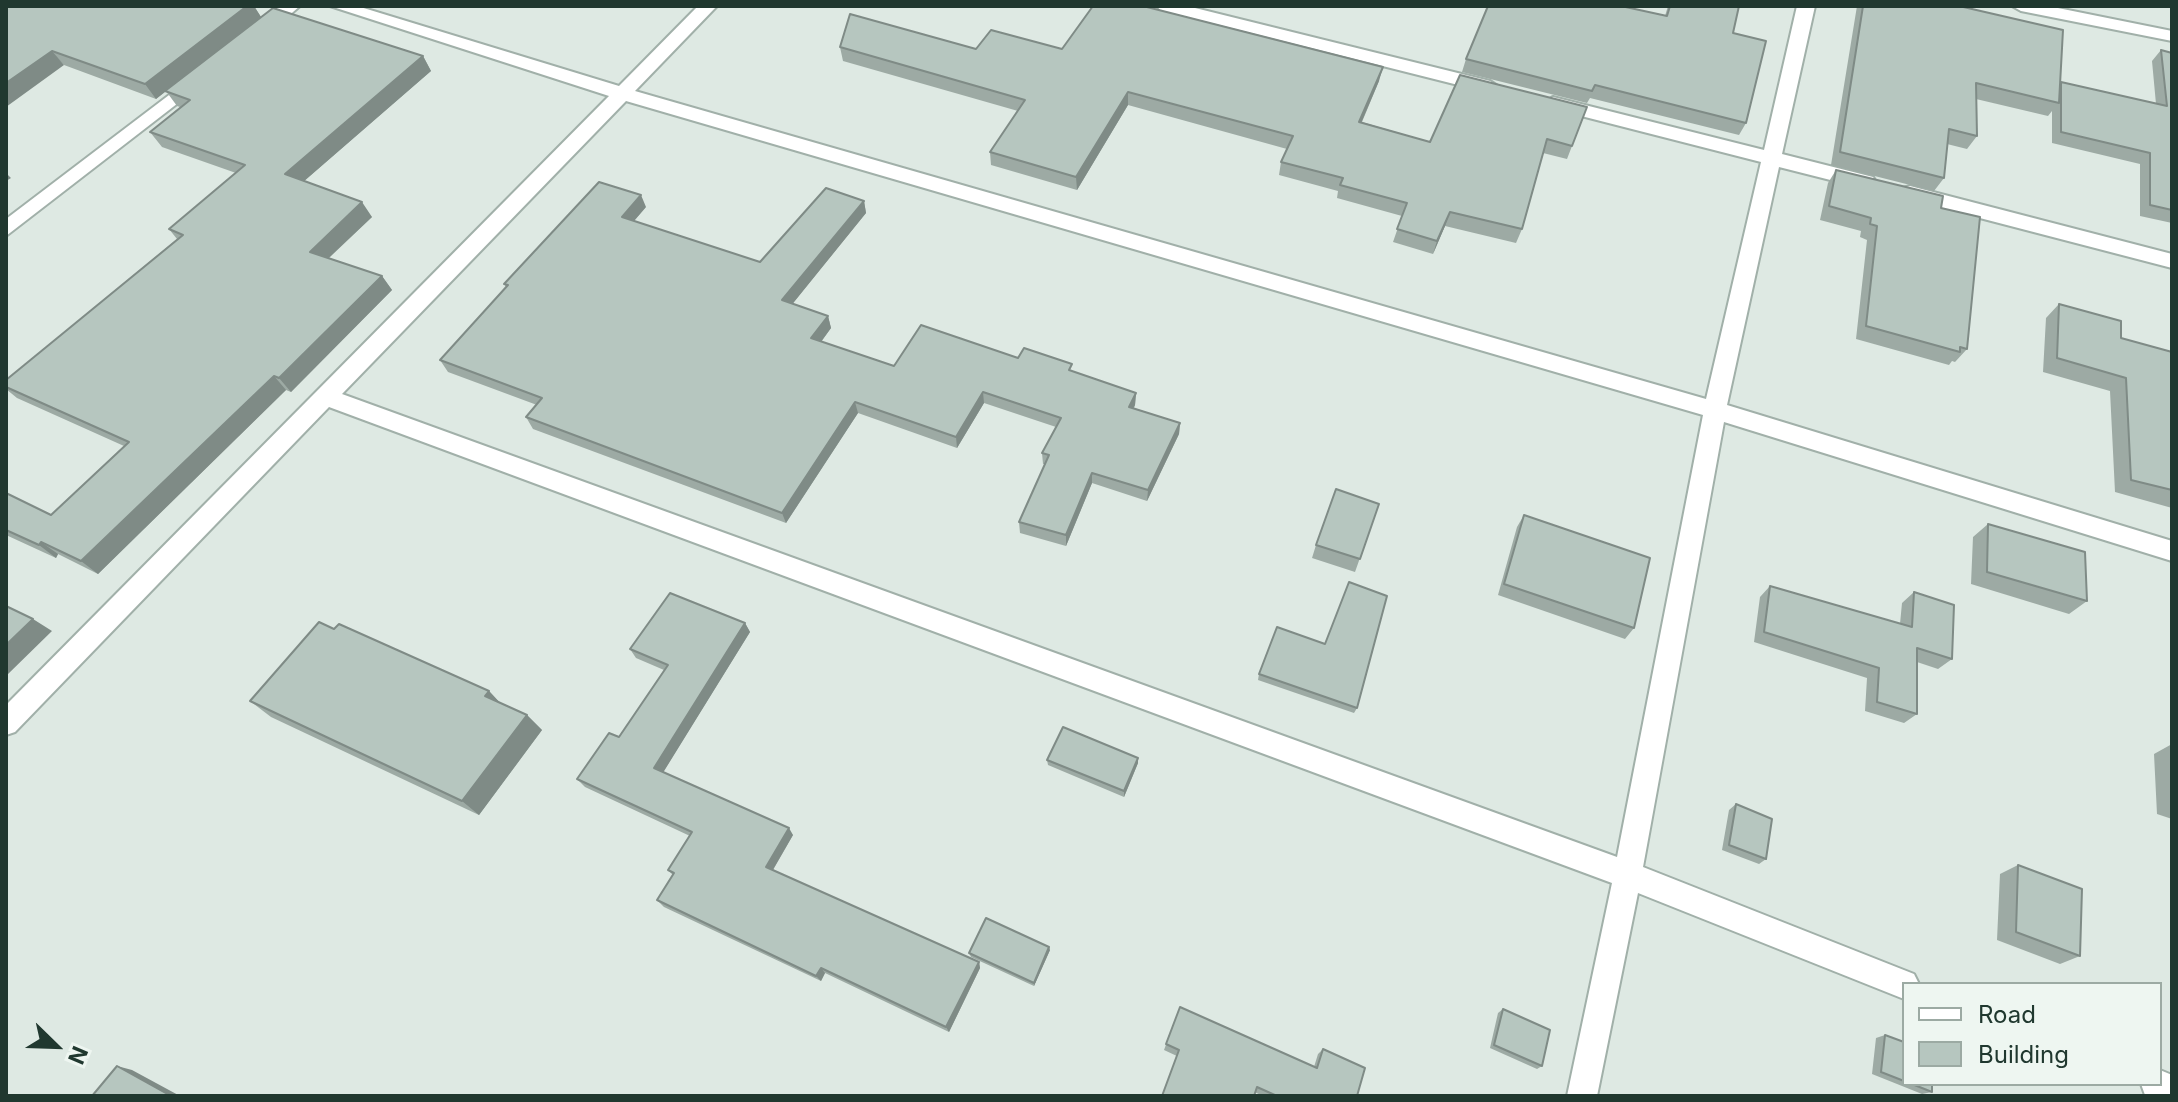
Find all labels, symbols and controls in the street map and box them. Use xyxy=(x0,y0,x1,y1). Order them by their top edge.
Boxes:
legend xyxy=(1902,982,2162,1086)
text: Road xyxy=(1978,1000,2036,1029)
north arrow xyxy=(16,1006,96,1086)
text: Building xyxy=(1978,1040,2069,1069)
text: N xyxy=(63,1043,93,1068)

